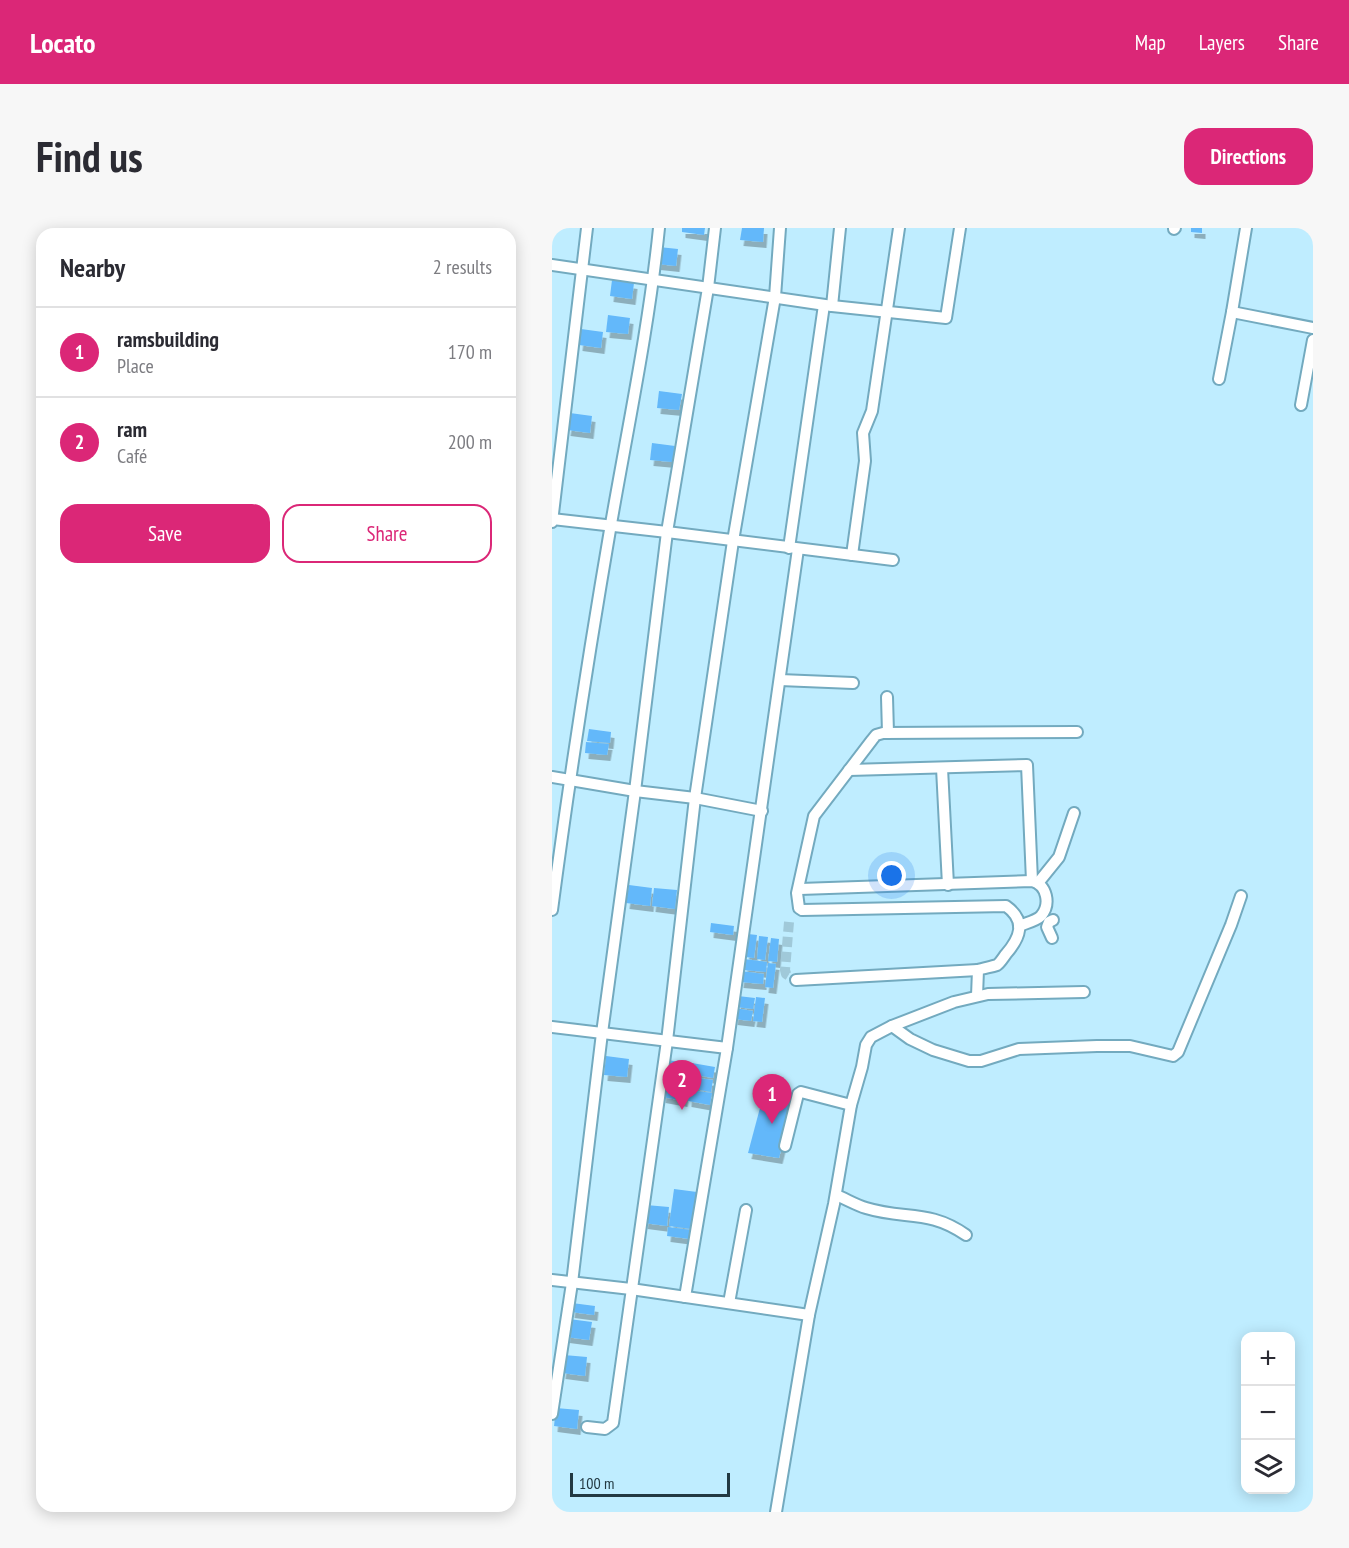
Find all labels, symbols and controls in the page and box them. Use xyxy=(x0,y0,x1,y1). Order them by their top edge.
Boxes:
text: Locato xyxy=(30,24,96,61)
text: Map xyxy=(1135,29,1166,56)
text: Layers xyxy=(1199,29,1245,56)
text: Share xyxy=(1278,29,1319,56)
button: Directions xyxy=(1184,128,1313,185)
text: Find us xyxy=(36,129,143,184)
text: Nearby xyxy=(60,251,125,284)
text: 2 results xyxy=(433,254,492,280)
text: ramsbuilding xyxy=(117,325,219,353)
text: 1 xyxy=(75,339,84,365)
text: 170 m xyxy=(448,339,492,365)
text: Place xyxy=(117,353,154,379)
text: ram xyxy=(117,415,147,443)
text: 2 xyxy=(75,429,84,455)
text: 200 m xyxy=(448,429,492,455)
text: Café xyxy=(117,443,147,469)
button: Save xyxy=(60,504,270,563)
button: Share xyxy=(282,504,492,563)
your location xyxy=(877,861,906,890)
pin: 2 xyxy=(662,1060,702,1110)
pin: 1 xyxy=(752,1074,792,1124)
map controls xyxy=(1241,1332,1295,1494)
button: + xyxy=(1241,1332,1295,1386)
button: − xyxy=(1241,1386,1295,1440)
button: layers xyxy=(1241,1440,1295,1494)
scale bar xyxy=(570,1470,730,1498)
text: 100 m xyxy=(579,1473,614,1493)

